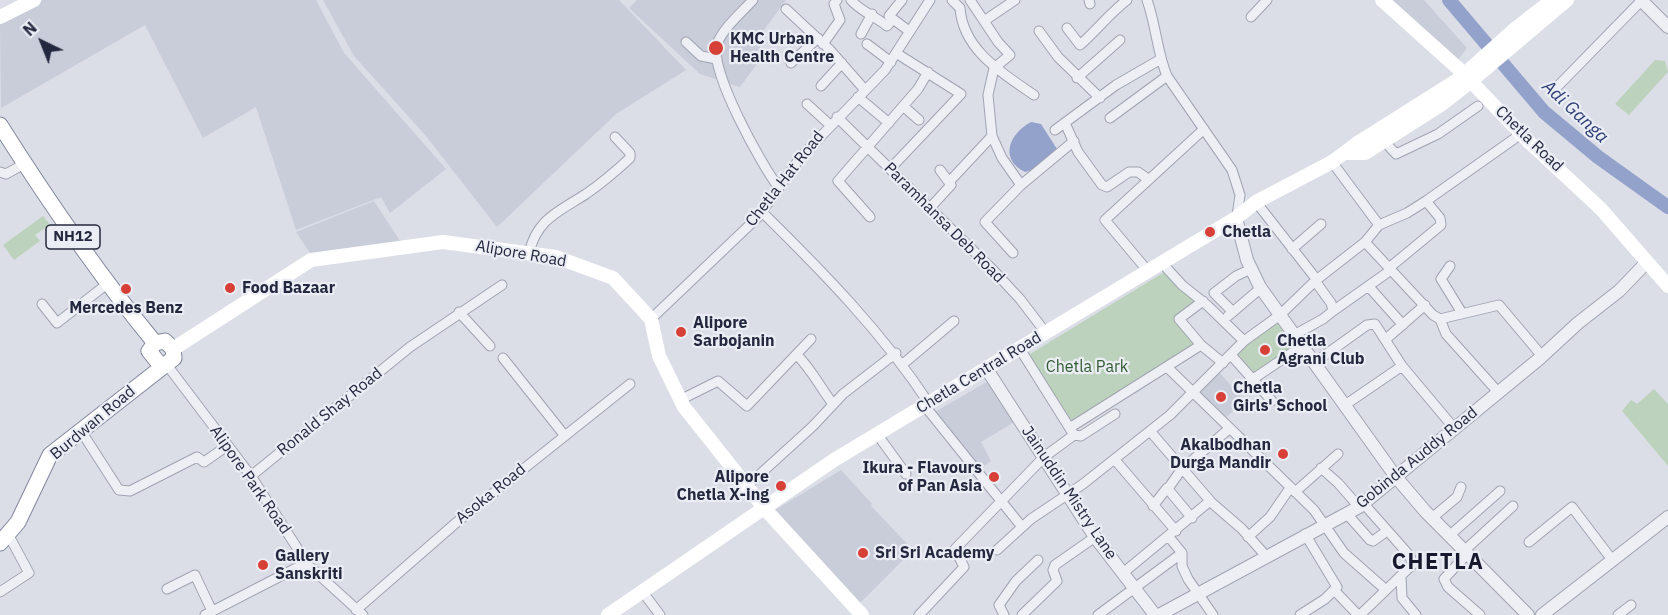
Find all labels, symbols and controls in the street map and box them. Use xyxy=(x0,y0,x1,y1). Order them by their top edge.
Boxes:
north arrow xyxy=(12,12,72,72)
text: N xyxy=(19,18,41,40)
place label: KMC Urban Health Centre xyxy=(730,29,834,67)
marker: KMC Urban Health Centre xyxy=(707,39,725,57)
water label: Adi Ganga xyxy=(1537,76,1613,148)
street label: Chetla Road xyxy=(1491,102,1567,176)
street label: Chetla Hat Road xyxy=(742,127,828,231)
street label: Paramhansa Deb Road xyxy=(880,159,1008,287)
place label: Chetla xyxy=(1222,222,1271,242)
road number: NH12 xyxy=(46,225,100,249)
marker: Chetla xyxy=(1203,225,1217,239)
street label: Alipore Road xyxy=(474,237,568,271)
place label: Food Bazaar xyxy=(242,278,335,298)
marker: Food Bazaar xyxy=(223,281,237,295)
marker: Mercedes Benz xyxy=(119,282,133,296)
place label: Mercedes Benz xyxy=(69,298,183,318)
place label: Alipore Sarbojanin xyxy=(693,313,775,351)
marker: Alipore Sarbojanin xyxy=(674,325,688,339)
street label: Chetla Central Road xyxy=(913,328,1045,418)
place label: Chetla Agrani Club xyxy=(1277,331,1365,369)
marker: Chetla Agrani Club xyxy=(1258,343,1272,357)
park label: Chetla Park xyxy=(1046,357,1128,377)
street label: Ronald Shay Road xyxy=(274,364,386,460)
place label: Chetla Girls' School xyxy=(1233,378,1327,416)
street label: Burdwan Road xyxy=(47,382,139,464)
marker: Chetla Girls' School xyxy=(1214,390,1228,404)
street label: Gobinda Auddy Road xyxy=(1352,403,1482,513)
street label: Alipore Park Road xyxy=(205,422,295,538)
street label: Jainuddin Mistry Lane xyxy=(1017,423,1121,563)
place label: Akalbodhan Durga Mandir xyxy=(1170,435,1271,473)
marker: Akalbodhan Durga Mandir xyxy=(1276,447,1290,461)
place label: Ikura - Flavours of Pan Asia xyxy=(862,458,982,496)
street label: Asoka Road xyxy=(452,460,530,528)
place label: Alipore Chetla X-ing xyxy=(677,467,769,505)
marker: Ikura - Flavours of Pan Asia xyxy=(987,470,1001,484)
marker: Alipore Chetla X-ing xyxy=(774,479,788,493)
place label: Sri Sri Academy xyxy=(875,543,994,563)
place label: Gallery Sanskriti xyxy=(275,546,343,584)
marker: Sri Sri Academy xyxy=(856,546,870,560)
district label: CHETLA xyxy=(1392,550,1484,576)
marker: Gallery Sanskriti xyxy=(256,558,270,572)

